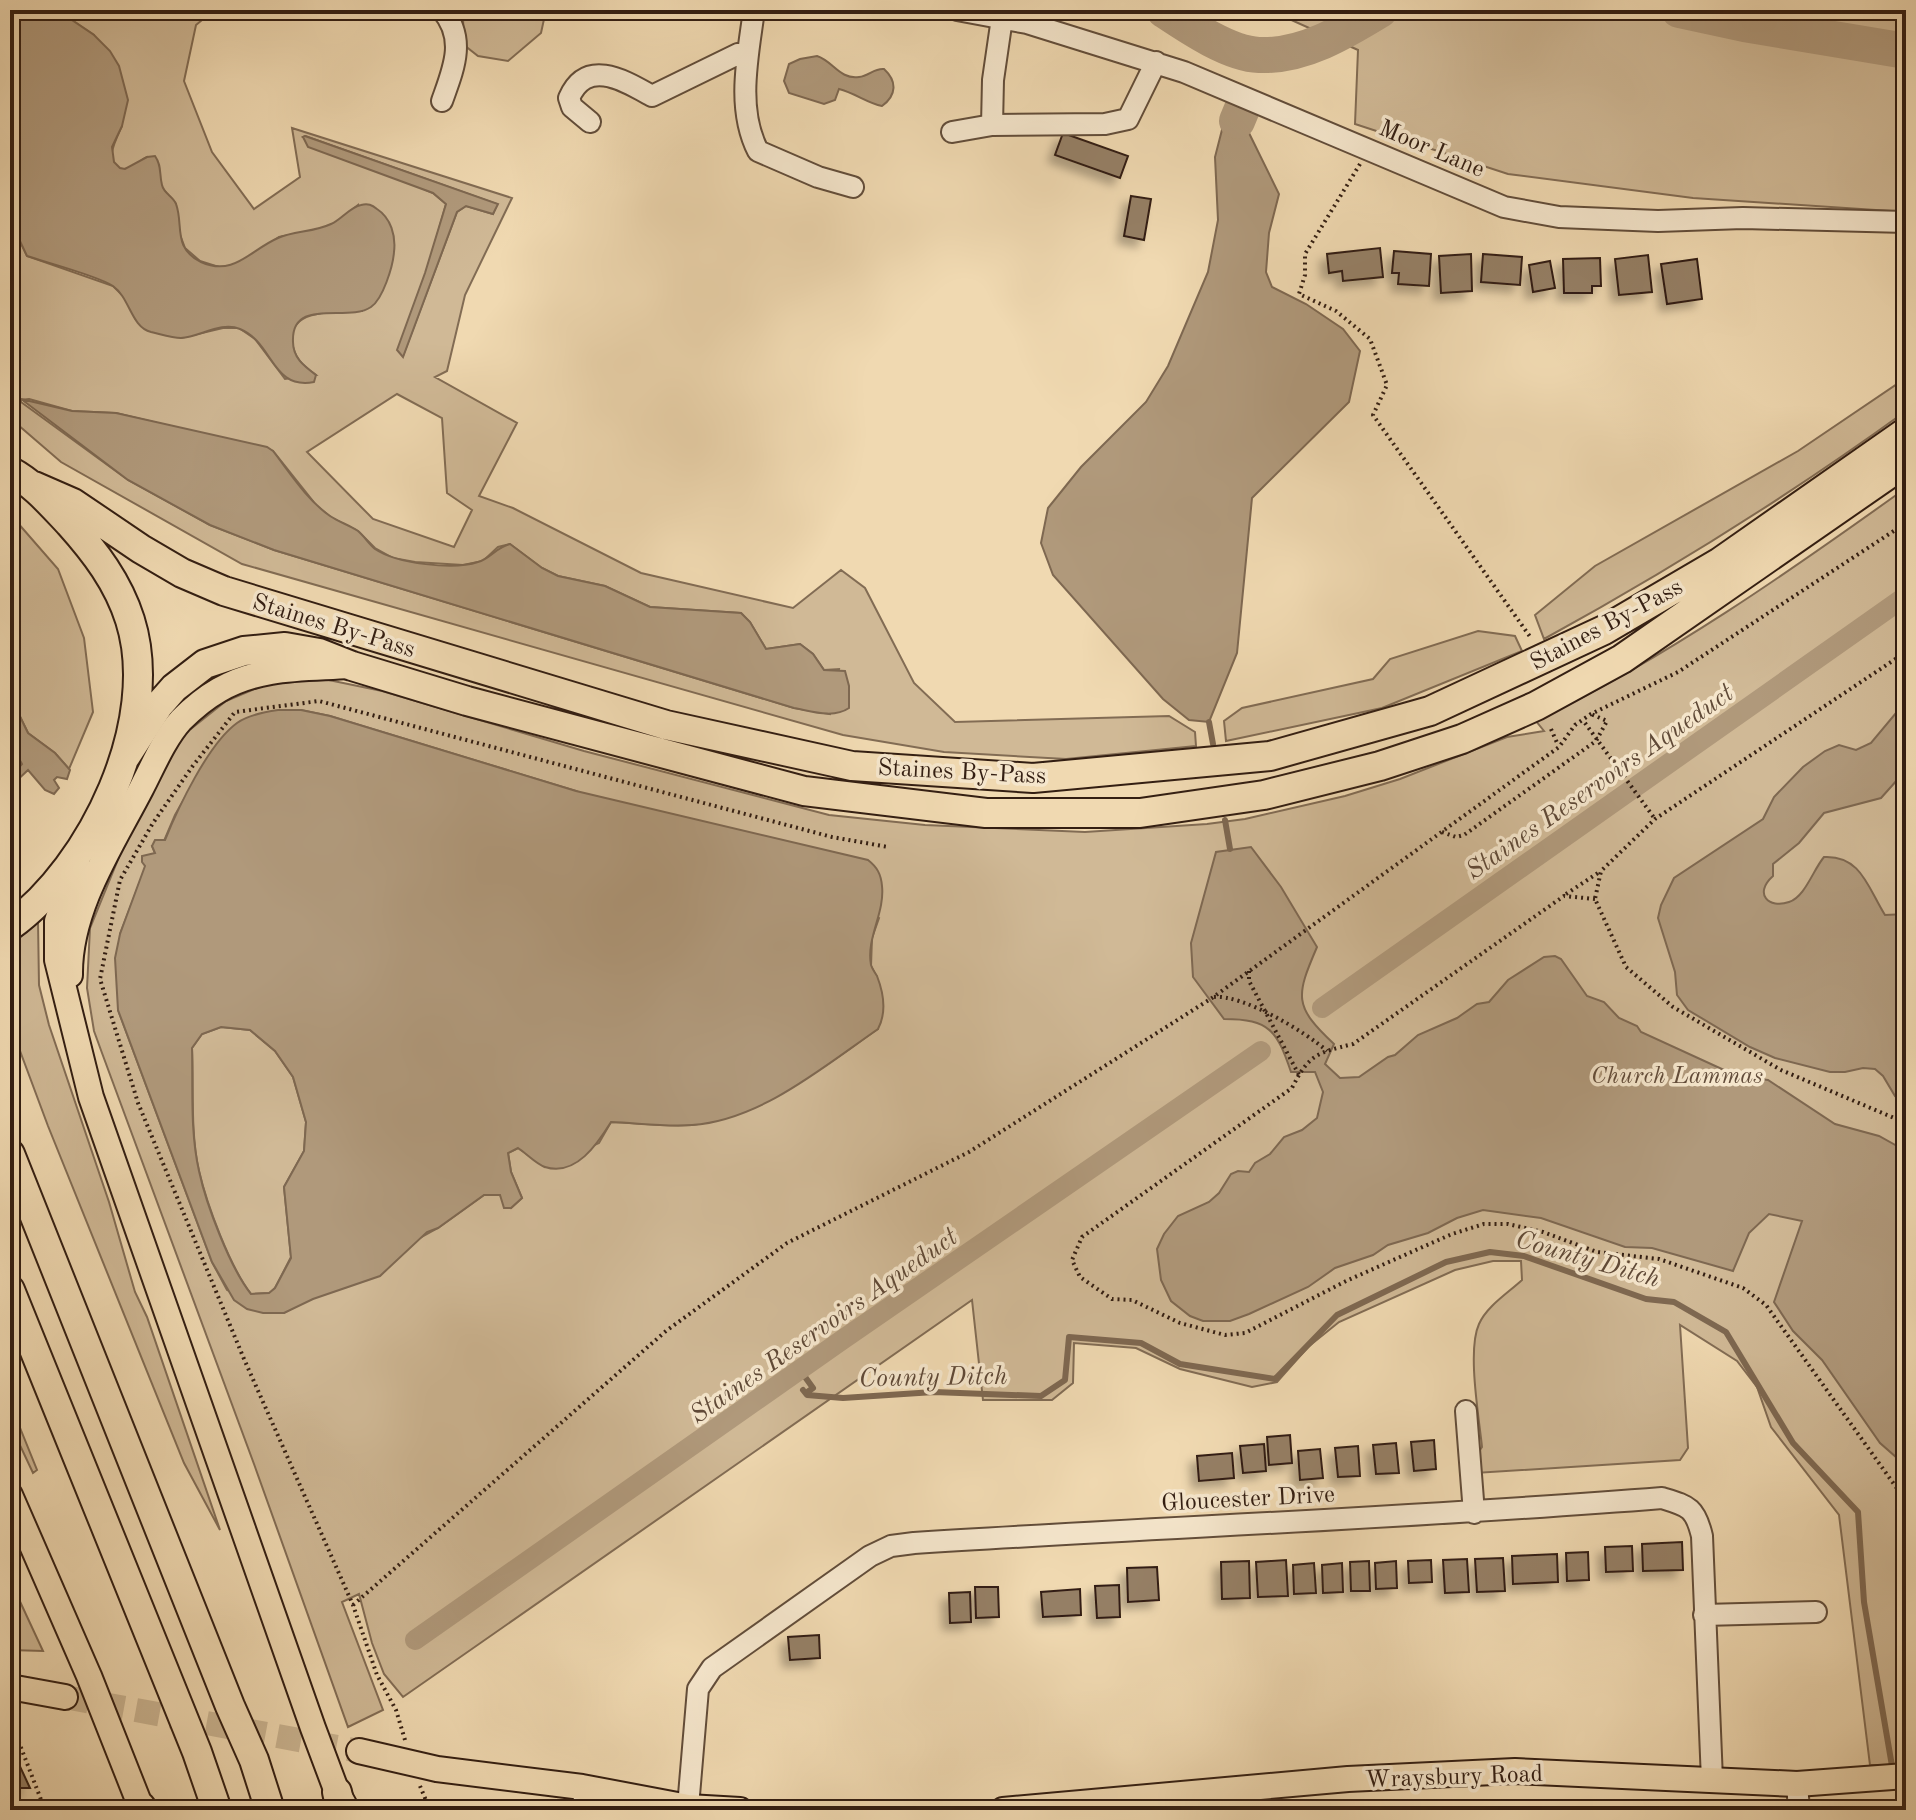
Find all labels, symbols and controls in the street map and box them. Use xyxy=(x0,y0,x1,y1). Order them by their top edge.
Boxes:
street label: Moor Lane xyxy=(1375,117,1488,183)
street label: Staines By-Pass xyxy=(1527,576,1687,676)
street label: Staines By-Pass xyxy=(249,591,418,663)
water label: Staines Reservoirs Aqueduct xyxy=(1462,680,1739,885)
street label: Staines By-Pass xyxy=(877,757,1047,789)
park label: Church Lammas xyxy=(1591,1065,1763,1089)
water label: Staines Reservoirs Aqueduct xyxy=(686,1224,963,1429)
water label: County Ditch xyxy=(1512,1227,1663,1293)
water label: County Ditch xyxy=(858,1364,1008,1392)
street label: Gloucester Drive xyxy=(1161,1483,1336,1517)
street label: Wraysbury Road xyxy=(1365,1763,1543,1793)

